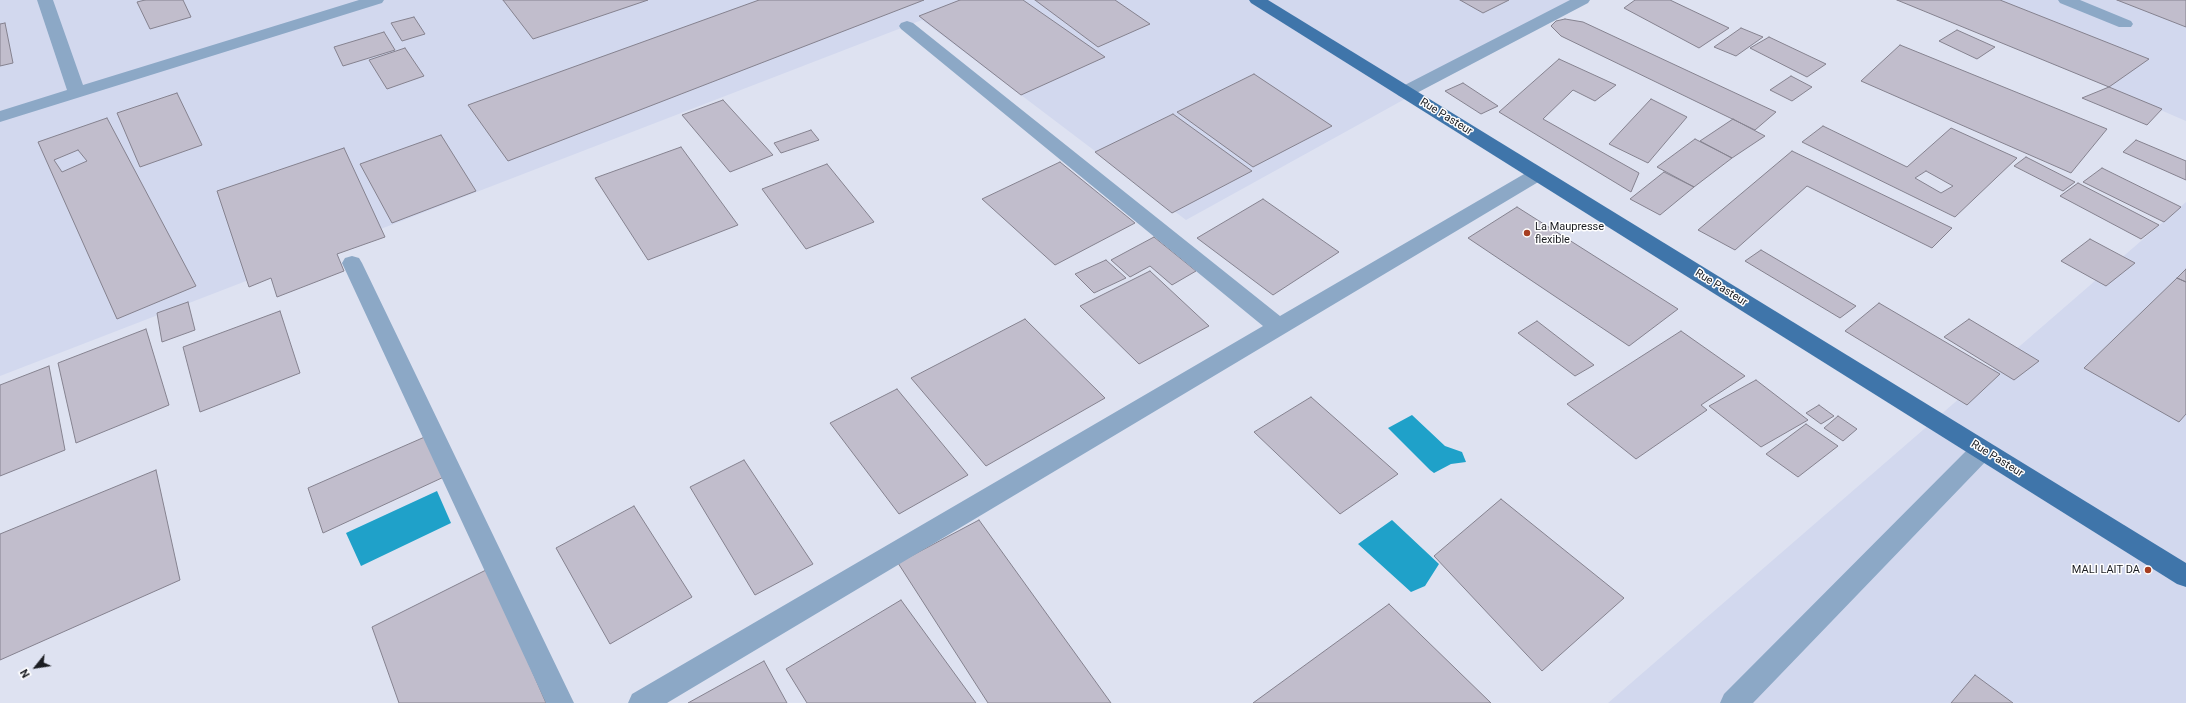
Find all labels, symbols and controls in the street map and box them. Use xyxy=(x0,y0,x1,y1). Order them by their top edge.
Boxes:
street label: Rue Pasteur xyxy=(1417,96,1475,138)
place label: La Maupresse flexible xyxy=(1535,220,1604,246)
marker: La Maupresse flexible xyxy=(1522,228,1532,238)
street label: Rue Pasteur xyxy=(1692,267,1750,309)
street label: Rue Pasteur xyxy=(1968,438,2026,480)
place label: MALI LAIT DA xyxy=(2072,563,2140,577)
marker: MALI LAIT DA xyxy=(2143,565,2153,575)
north arrow xyxy=(16,647,56,687)
text: N xyxy=(18,667,33,680)

